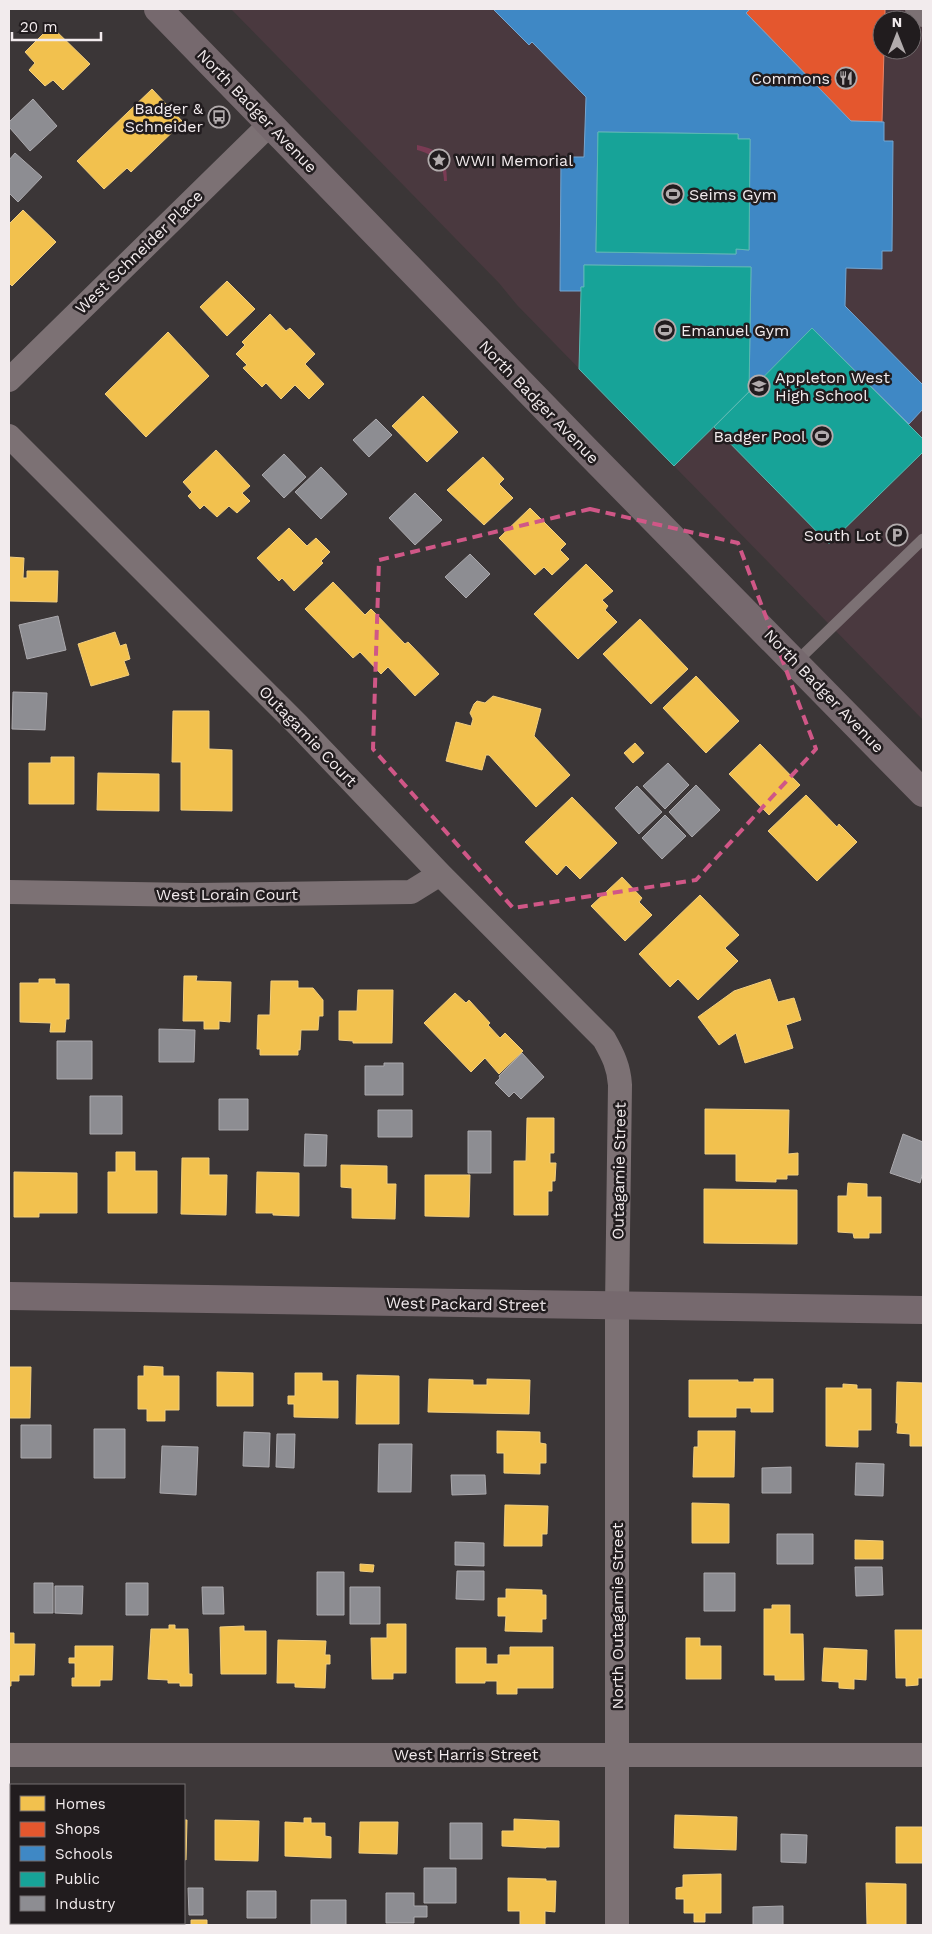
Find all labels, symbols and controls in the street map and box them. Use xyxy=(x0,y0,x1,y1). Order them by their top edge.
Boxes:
scale bar xyxy=(12,10,101,42)
north arrow xyxy=(872,10,922,60)
text: N xyxy=(892,14,902,30)
text: 20 m xyxy=(20,18,58,36)
street label: North Badger Avenue xyxy=(193,45,321,177)
restaurant icon: Commons xyxy=(834,66,858,90)
place label: Commons xyxy=(751,69,830,88)
place label: Badger & Schneider xyxy=(125,99,204,136)
bus stop icon: Badger & Schneider xyxy=(207,105,231,129)
place icon: WWII Memorial xyxy=(427,148,451,172)
place label: WWII Memorial xyxy=(455,151,573,170)
sports icon: Seims Gym xyxy=(661,182,685,206)
place label: Seims Gym xyxy=(689,185,777,204)
street label: West Schneider Place xyxy=(71,186,207,318)
sports icon: Emanuel Gym xyxy=(653,318,677,342)
place label: Emanuel Gym xyxy=(681,321,789,340)
street label: North Badger Avenue xyxy=(475,336,603,468)
place label: Appleton West High School xyxy=(775,368,890,405)
school or university icon: Appleton West High School xyxy=(747,374,771,398)
sports icon: Badger Pool xyxy=(810,424,834,448)
place label: Badger Pool xyxy=(713,427,806,446)
parking icon: South Lot xyxy=(885,523,909,547)
place label: South Lot xyxy=(804,526,881,545)
street label: North Badger Avenue xyxy=(760,625,888,757)
street label: Outagamie Court xyxy=(255,682,361,790)
street label: West Lorain Court xyxy=(156,885,298,904)
street label: Outagamie Street xyxy=(608,1102,630,1240)
street label: West Packard Street xyxy=(386,1293,547,1315)
street label: North Outagamie Street xyxy=(608,1522,627,1709)
street label: West Harris Street xyxy=(394,1745,539,1764)
legend xyxy=(10,1784,185,1924)
text: Homes xyxy=(55,1795,106,1813)
text: Shops xyxy=(55,1820,100,1838)
text: Schools xyxy=(55,1845,113,1863)
text: Public xyxy=(55,1870,100,1888)
text: Industry xyxy=(55,1895,116,1913)

